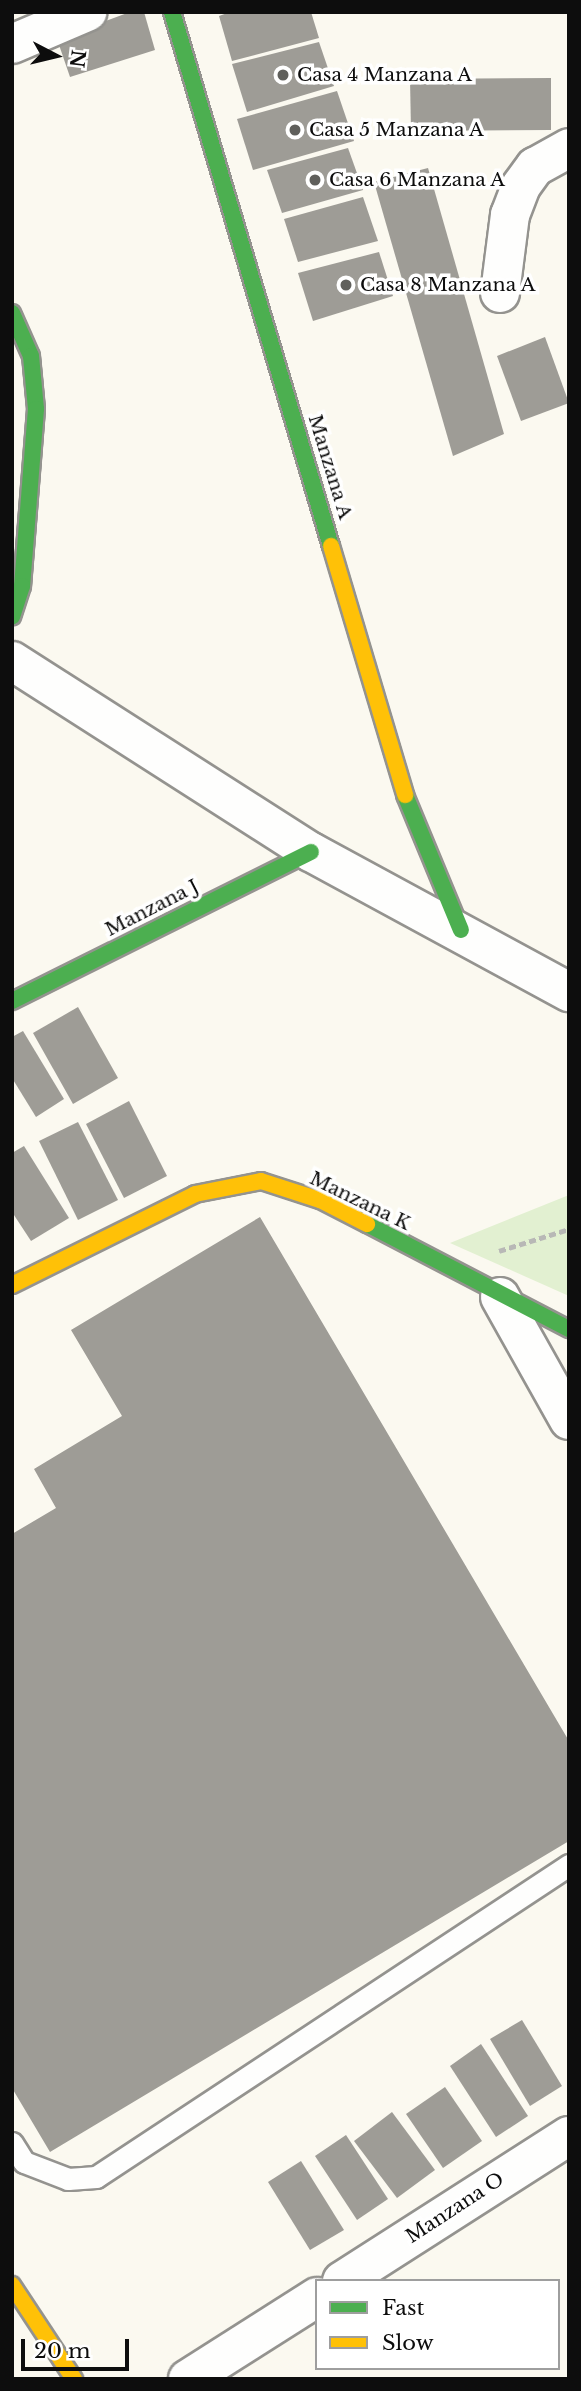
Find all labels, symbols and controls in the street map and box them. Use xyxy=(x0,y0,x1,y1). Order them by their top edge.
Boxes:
north arrow xyxy=(21,21,91,91)
text: N xyxy=(65,48,90,69)
place label: Casa 4 Manzana A xyxy=(297,64,473,86)
marker: Casa 4 Manzana A xyxy=(275,67,291,83)
place label: Casa 5 Manzana A xyxy=(309,119,485,141)
marker: Casa 5 Manzana A xyxy=(287,122,303,138)
place label: Casa 6 Manzana A xyxy=(329,169,506,191)
marker: Casa 6 Manzana A xyxy=(307,172,323,188)
place label: Casa 8 Manzana A xyxy=(360,274,537,296)
marker: Casa 8 Manzana A xyxy=(338,277,354,293)
street label: Manzana A xyxy=(303,411,357,523)
street label: Manzana J xyxy=(101,875,203,941)
street label: Manzana K xyxy=(306,1167,414,1235)
street label: Manzana O xyxy=(402,2168,508,2248)
legend xyxy=(315,2279,560,2370)
text: Fast xyxy=(382,2295,424,2321)
scale bar xyxy=(24,2324,133,2368)
text: Slow xyxy=(382,2330,434,2356)
text: 20 m xyxy=(34,2338,91,2364)

